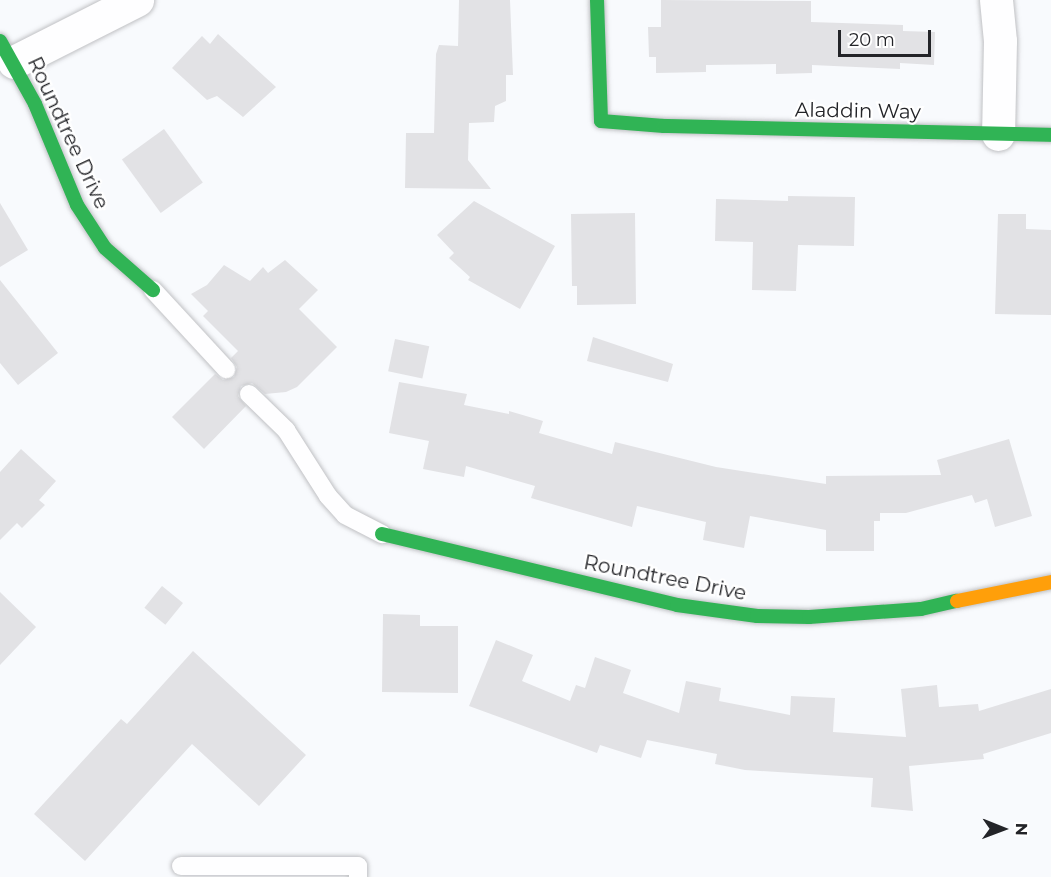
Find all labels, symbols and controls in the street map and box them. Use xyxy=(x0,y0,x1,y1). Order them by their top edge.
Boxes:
scale bar xyxy=(841,18,934,56)
text: 20 m xyxy=(849,29,895,51)
street label: Roundtree Drive xyxy=(22,53,114,213)
street label: Aladdin Way xyxy=(795,98,921,124)
street label: Roundtree Drive xyxy=(582,550,748,606)
north arrow xyxy=(973,799,1033,859)
text: N xyxy=(1012,823,1031,836)

